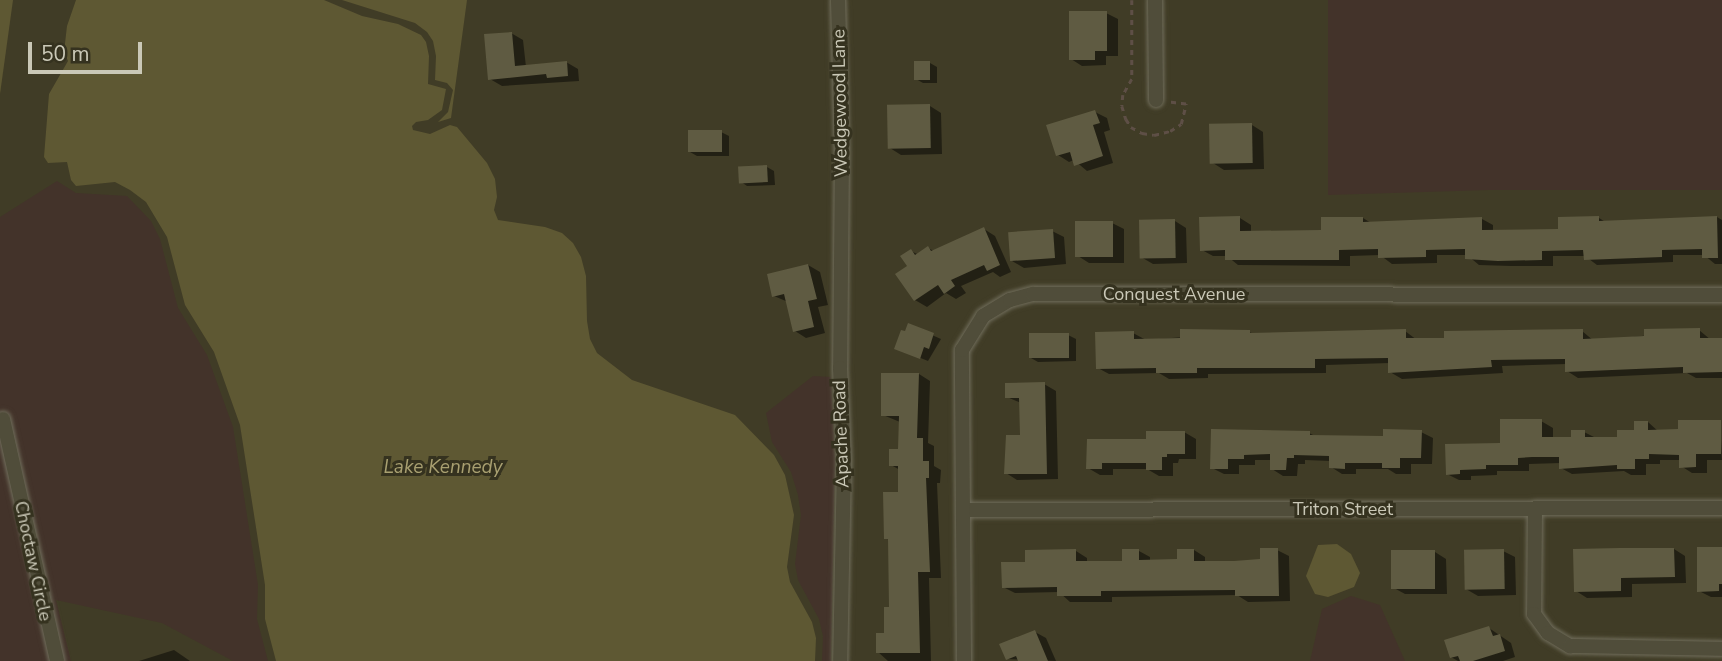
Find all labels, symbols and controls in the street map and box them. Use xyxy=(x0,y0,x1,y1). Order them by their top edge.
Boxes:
scale bar xyxy=(32,28,145,72)
street label: Wedgewood Lane xyxy=(828,29,852,177)
text: 50 m xyxy=(41,40,90,68)
street label: Conquest Avenue xyxy=(1103,283,1245,305)
street label: Apache Road xyxy=(828,380,854,488)
water label: Lake Kennedy xyxy=(384,457,502,479)
street label: Triton Street xyxy=(1293,498,1393,520)
street label: Choctaw Circle xyxy=(10,499,56,623)

